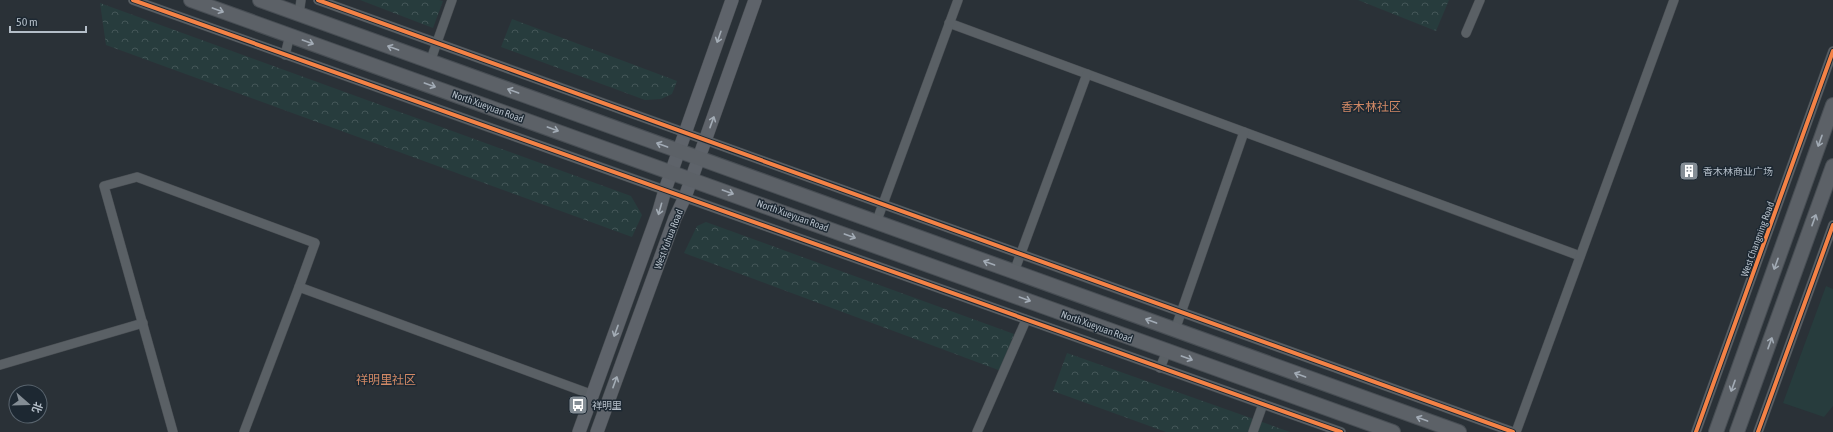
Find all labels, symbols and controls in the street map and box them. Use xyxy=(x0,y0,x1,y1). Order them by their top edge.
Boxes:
one-way arrow xyxy=(212,6,224,14)
scale bar xyxy=(10,8,86,34)
text: 50 m xyxy=(16,15,38,29)
one-way arrow xyxy=(715,30,722,43)
one-way arrow xyxy=(301,38,313,46)
one-way arrow xyxy=(387,44,400,51)
one-way arrow xyxy=(424,82,436,90)
one-way arrow xyxy=(508,87,520,95)
street label: North Xueyuan Road xyxy=(451,88,525,125)
district label: 香木林社区 xyxy=(1341,100,1401,114)
one-way arrow xyxy=(708,116,716,128)
one-way arrow xyxy=(546,126,558,134)
one-way arrow xyxy=(1816,135,1823,148)
one-way arrow xyxy=(656,141,668,149)
building icon: 香木林商业广场 xyxy=(1678,160,1700,182)
place label: 香木林商业广场 xyxy=(1703,166,1773,177)
one-way arrow xyxy=(721,189,734,196)
street label: North Xueyuan Road xyxy=(756,197,830,234)
street label: West Changning Road xyxy=(1739,200,1776,278)
one-way arrow xyxy=(656,202,663,215)
street label: West Yuhua Road xyxy=(652,207,685,271)
one-way arrow xyxy=(1810,215,1818,227)
one-way arrow xyxy=(844,233,856,241)
one-way arrow xyxy=(1772,257,1780,269)
one-way arrow xyxy=(984,259,996,267)
one-way arrow xyxy=(1019,296,1031,304)
street label: North Xueyuan Road xyxy=(1060,308,1134,345)
one-way arrow xyxy=(1146,317,1158,325)
one-way arrow xyxy=(611,325,619,337)
one-way arrow xyxy=(1766,337,1774,349)
one-way arrow xyxy=(1180,354,1192,362)
one-way arrow xyxy=(1294,370,1306,378)
district label: 祥明里社区 xyxy=(356,373,416,387)
one-way arrow xyxy=(611,377,619,389)
one-way arrow xyxy=(1728,380,1736,392)
north arrow xyxy=(8,384,48,424)
bus stop icon: 祥明里 xyxy=(567,394,589,416)
text: 北 xyxy=(30,400,45,415)
place label: 祥明里 xyxy=(592,400,622,411)
one-way arrow xyxy=(1417,414,1429,422)

